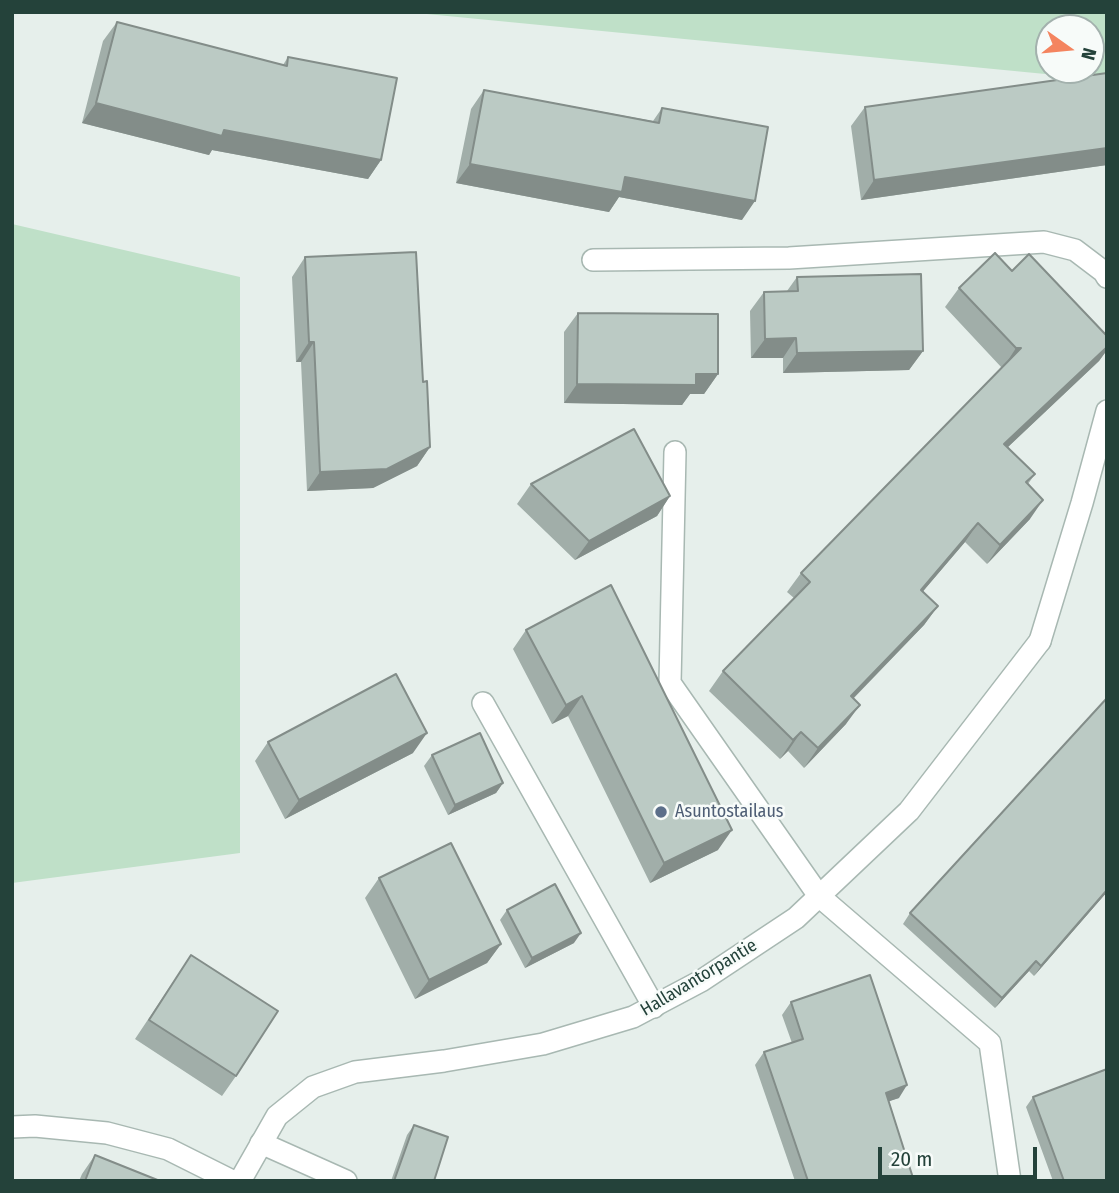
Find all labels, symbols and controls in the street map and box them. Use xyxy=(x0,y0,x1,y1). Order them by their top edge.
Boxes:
north arrow xyxy=(1035,14,1105,84)
text: N xyxy=(1076,46,1101,63)
place label: Asuntostailaus xyxy=(675,801,784,823)
marker: Asuntostailaus xyxy=(653,804,669,820)
street label: Hallavantorpantie xyxy=(637,935,761,1021)
scale bar xyxy=(881,1134,1040,1178)
text: 20 m xyxy=(891,1146,932,1172)

